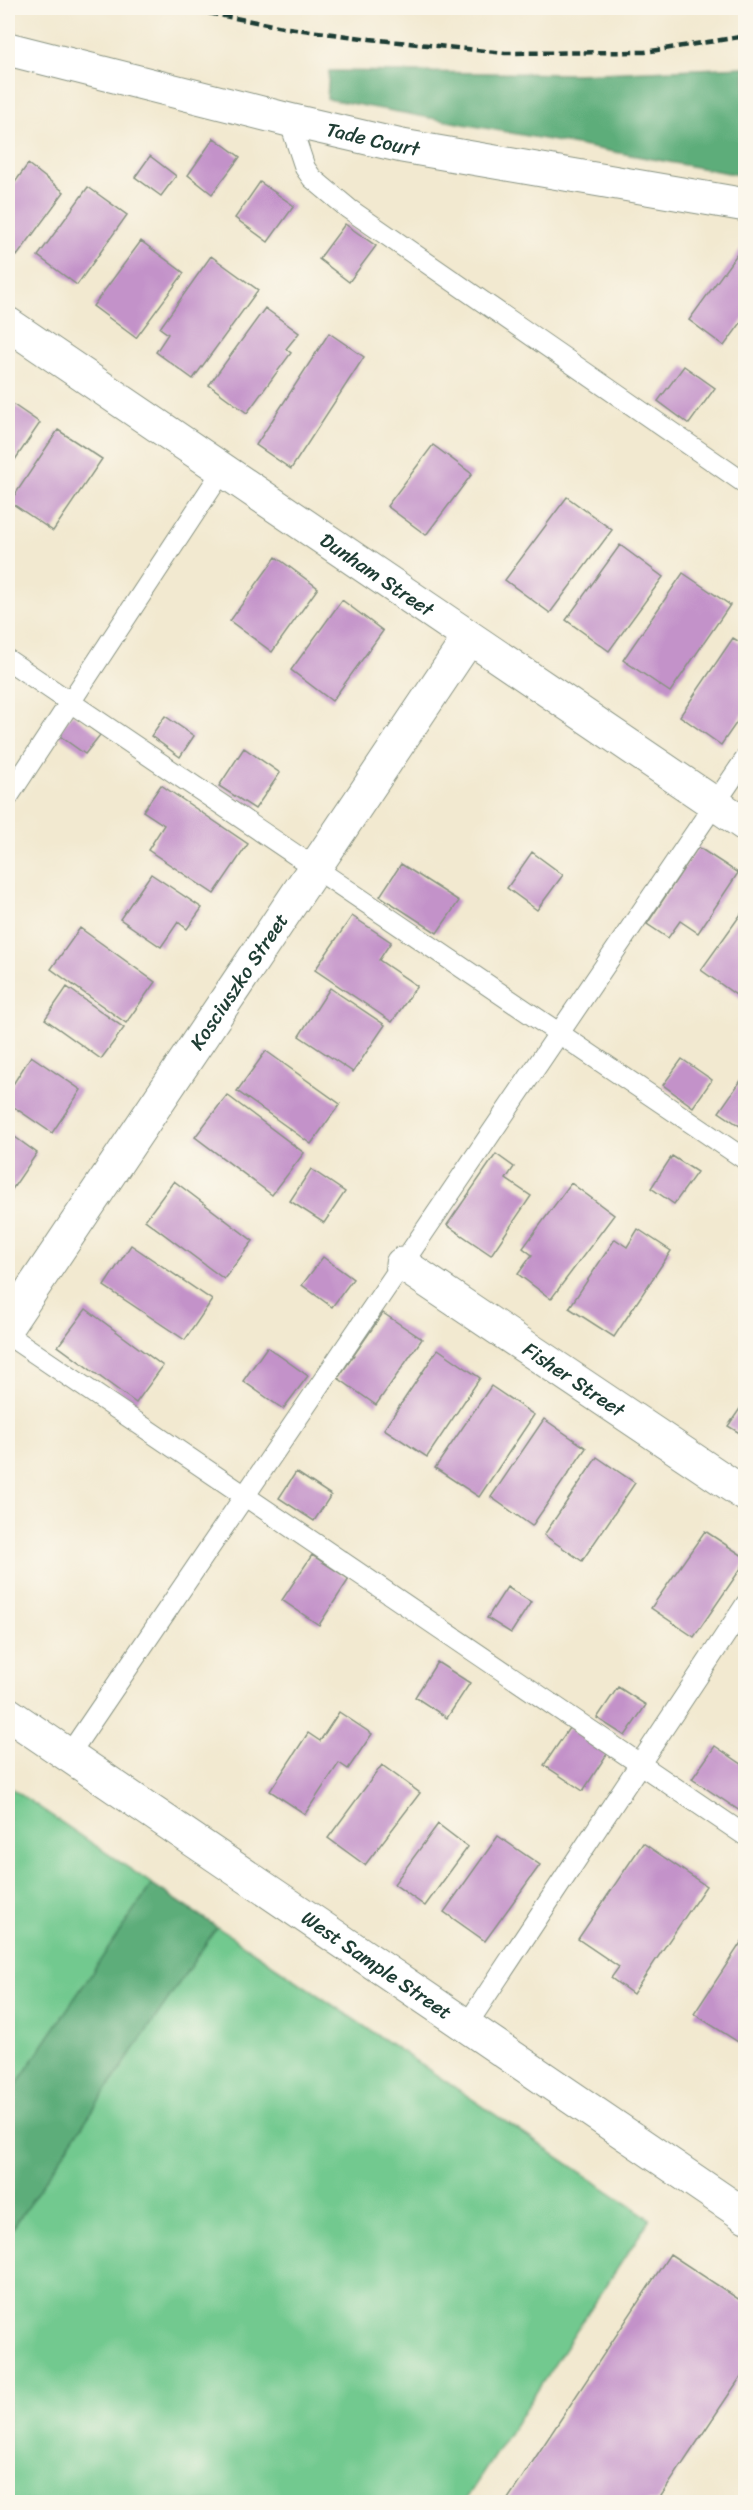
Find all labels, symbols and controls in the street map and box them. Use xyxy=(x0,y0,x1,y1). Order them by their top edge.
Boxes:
street label: Tade Court xyxy=(323,112,423,166)
street label: Dunham Street xyxy=(313,523,442,627)
street label: Kosciuszko Street xyxy=(180,905,298,1057)
street label: Fisher Street xyxy=(515,1332,633,1427)
street label: West Sample Street xyxy=(294,1901,460,2029)

